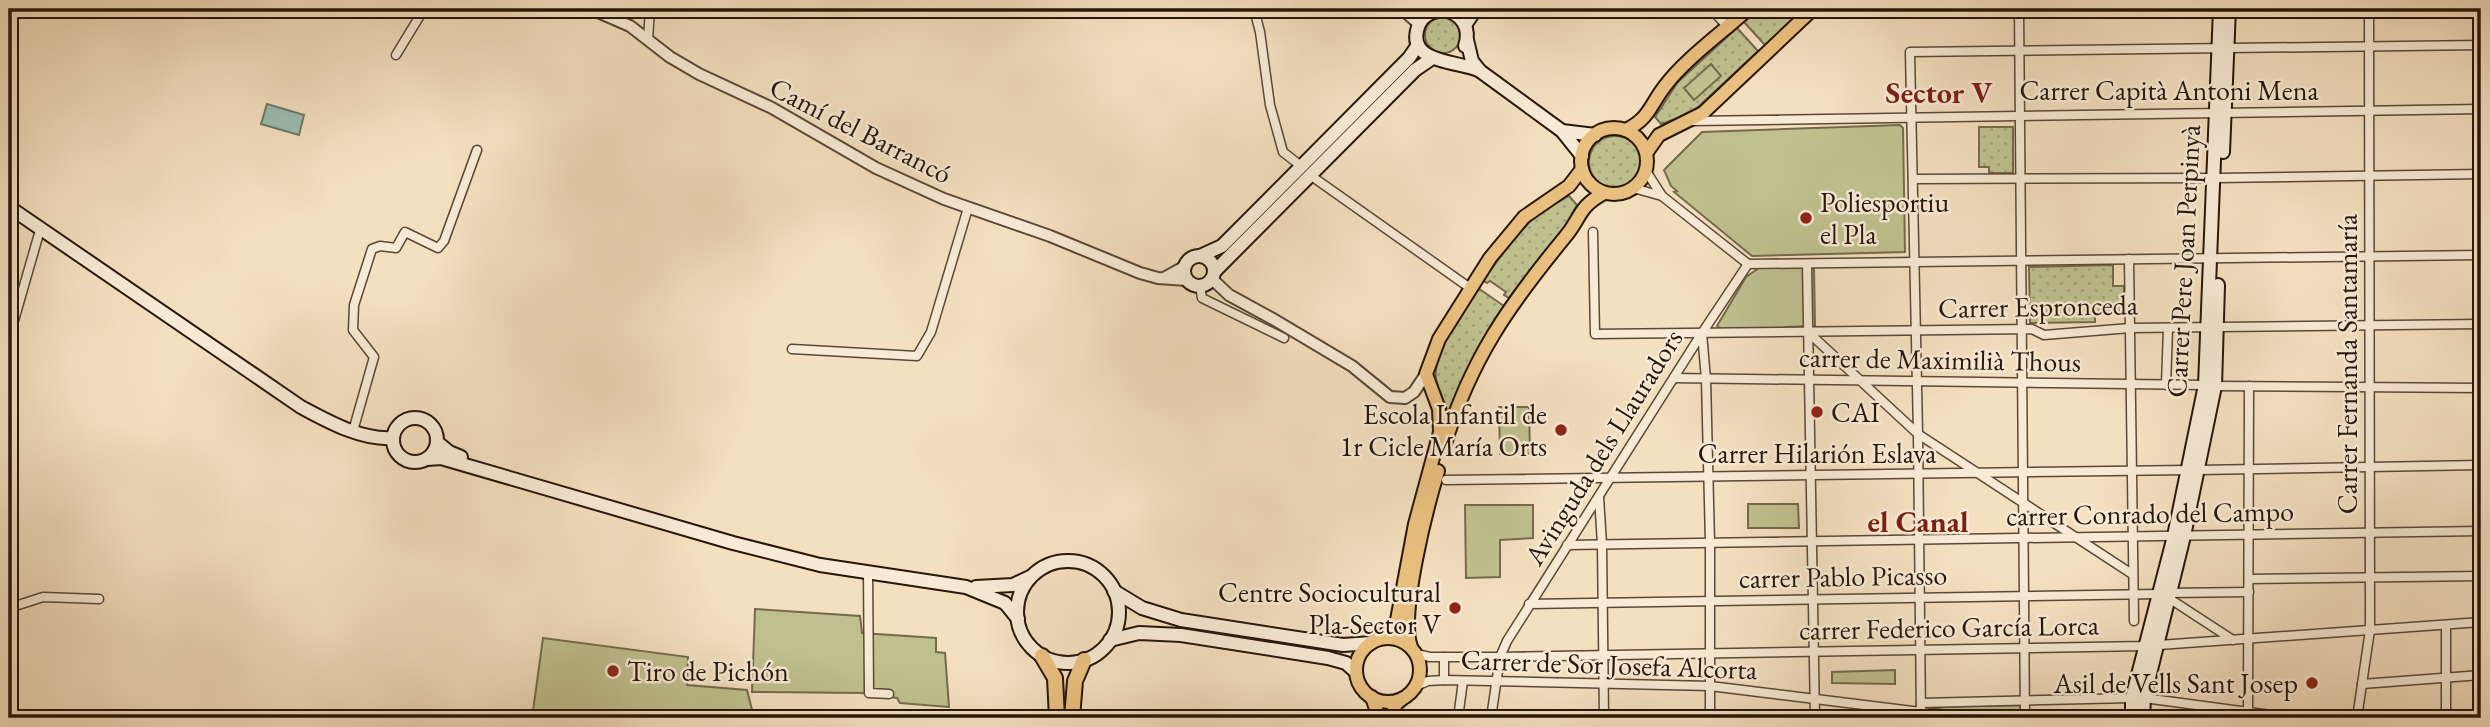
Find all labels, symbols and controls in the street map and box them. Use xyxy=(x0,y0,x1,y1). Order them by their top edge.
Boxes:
street label: Camí del Barrancó xyxy=(764,69,958,191)
street label: Carrer Capità Antoni Mena xyxy=(2019,72,2319,108)
district label: Sector V xyxy=(1885,73,1993,112)
street label: Carrer Pere Joan Perpinyà xyxy=(2158,123,2208,398)
place label: Poliesportiu el Pla xyxy=(1820,184,1949,252)
marker: Poliesportiu el Pla xyxy=(1798,210,1814,226)
street label: Carrer Fernanda Santamaría xyxy=(2329,213,2365,514)
street label: Carrer Espronceda xyxy=(1938,286,2139,326)
street label: Avinguda dels Llauradors xyxy=(1515,322,1690,573)
street label: carrer de Maximilià Thous xyxy=(1799,339,2081,379)
place label: CAI xyxy=(1831,394,1880,430)
place label: Escola Infantil de 1r Cicle María Orts xyxy=(1340,396,1547,464)
marker: CAI xyxy=(1809,404,1825,420)
marker: Escola Infantil de 1r Cicle María Orts xyxy=(1553,422,1569,438)
street label: Carrer Hilarión Eslava xyxy=(1698,435,1937,471)
street label: carrer Conrado del Campo xyxy=(2006,492,2294,534)
district label: el Canal xyxy=(1868,502,1969,541)
street label: carrer Pablo Picasso xyxy=(1738,556,1948,596)
place label: Centre Sociocultural Pla-Sector V xyxy=(1218,574,1441,642)
marker: Centre Sociocultural Pla-Sector V xyxy=(1447,600,1463,616)
street label: carrer Federico García Lorca xyxy=(1799,606,2100,648)
street label: Carrer de Sor Josefa Alcorta xyxy=(1460,641,1759,687)
place label: Tiro de Pichón xyxy=(627,653,789,689)
marker: Tiro de Pichón xyxy=(605,663,621,679)
place label: Asil de Vells Sant Josep xyxy=(2052,665,2298,701)
marker: Asil de Vells Sant Josep xyxy=(2304,675,2320,691)

